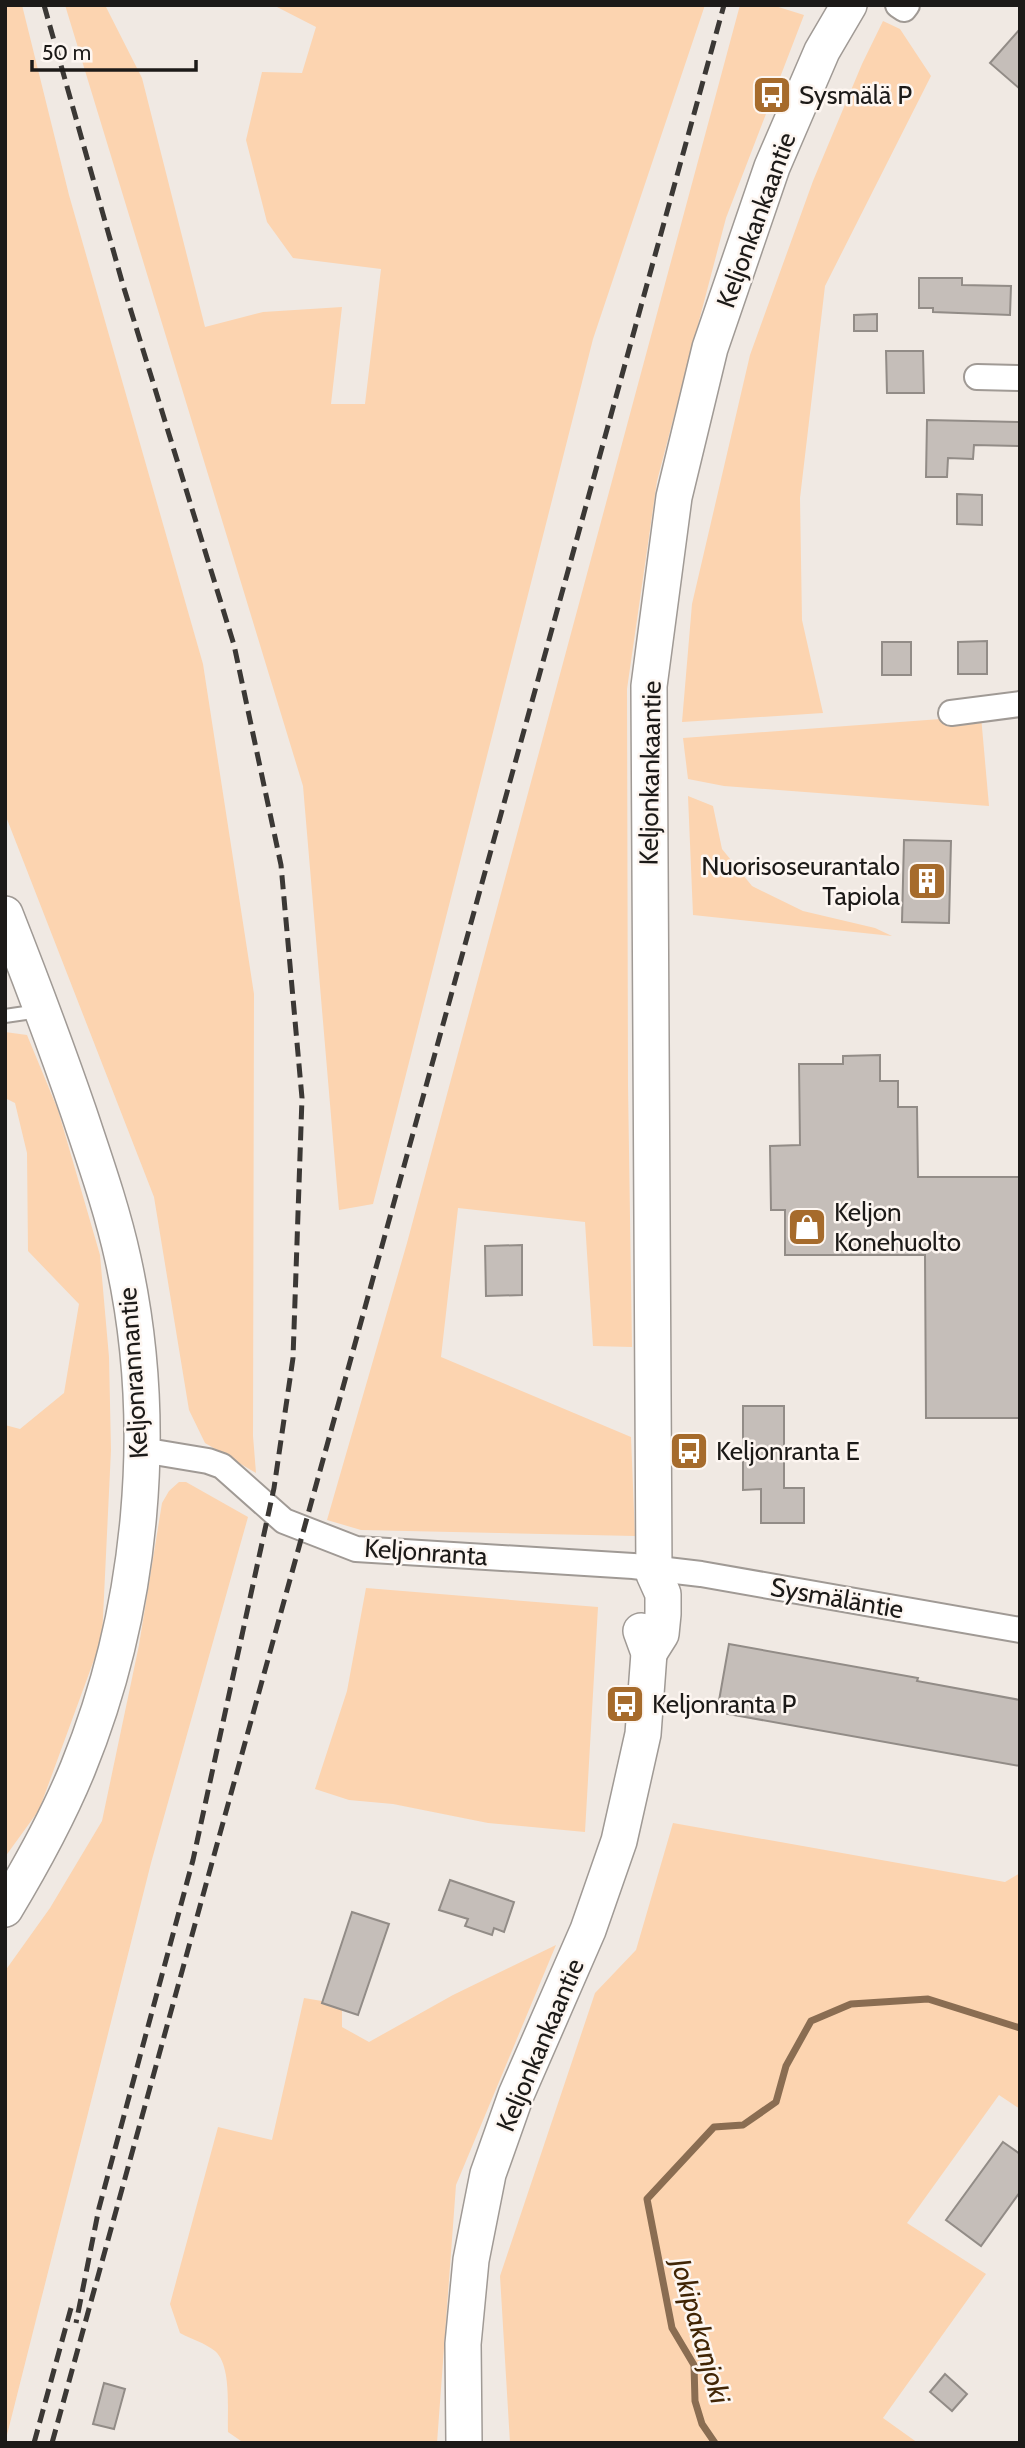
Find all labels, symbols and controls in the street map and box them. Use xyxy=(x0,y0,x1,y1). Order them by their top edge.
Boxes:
scale bar xyxy=(32,28,196,72)
text: 50 m xyxy=(42,40,91,65)
bus stop icon: Sysmälä P xyxy=(751,74,793,116)
place label: Sysmälä P xyxy=(799,79,912,111)
street label: Keljonkankaantie xyxy=(709,128,803,312)
street label: Keljonkankaantie xyxy=(632,680,668,866)
place label: Nuorisoseurantalo Tapiola xyxy=(701,850,901,912)
building icon: Nuorisoseurantalo Tapiola xyxy=(906,860,948,902)
place label: Keljon Konehuolto xyxy=(834,1196,961,1258)
shop icon: Keljon Konehuolto xyxy=(786,1206,828,1248)
street label: Keljonrannantie xyxy=(111,1286,155,1460)
bus stop icon: Keljonranta E xyxy=(668,1430,710,1472)
place label: Keljonranta E xyxy=(716,1435,860,1467)
street label: Keljonranta xyxy=(363,1532,489,1572)
street label: Sysmäläntie xyxy=(768,1571,906,1625)
bus stop icon: Keljonranta P xyxy=(604,1683,646,1725)
place label: Keljonranta P xyxy=(652,1688,797,1720)
street label: Keljonkankaantie xyxy=(489,1954,591,2136)
water label: Jokipakanjoki xyxy=(663,2252,738,2408)

